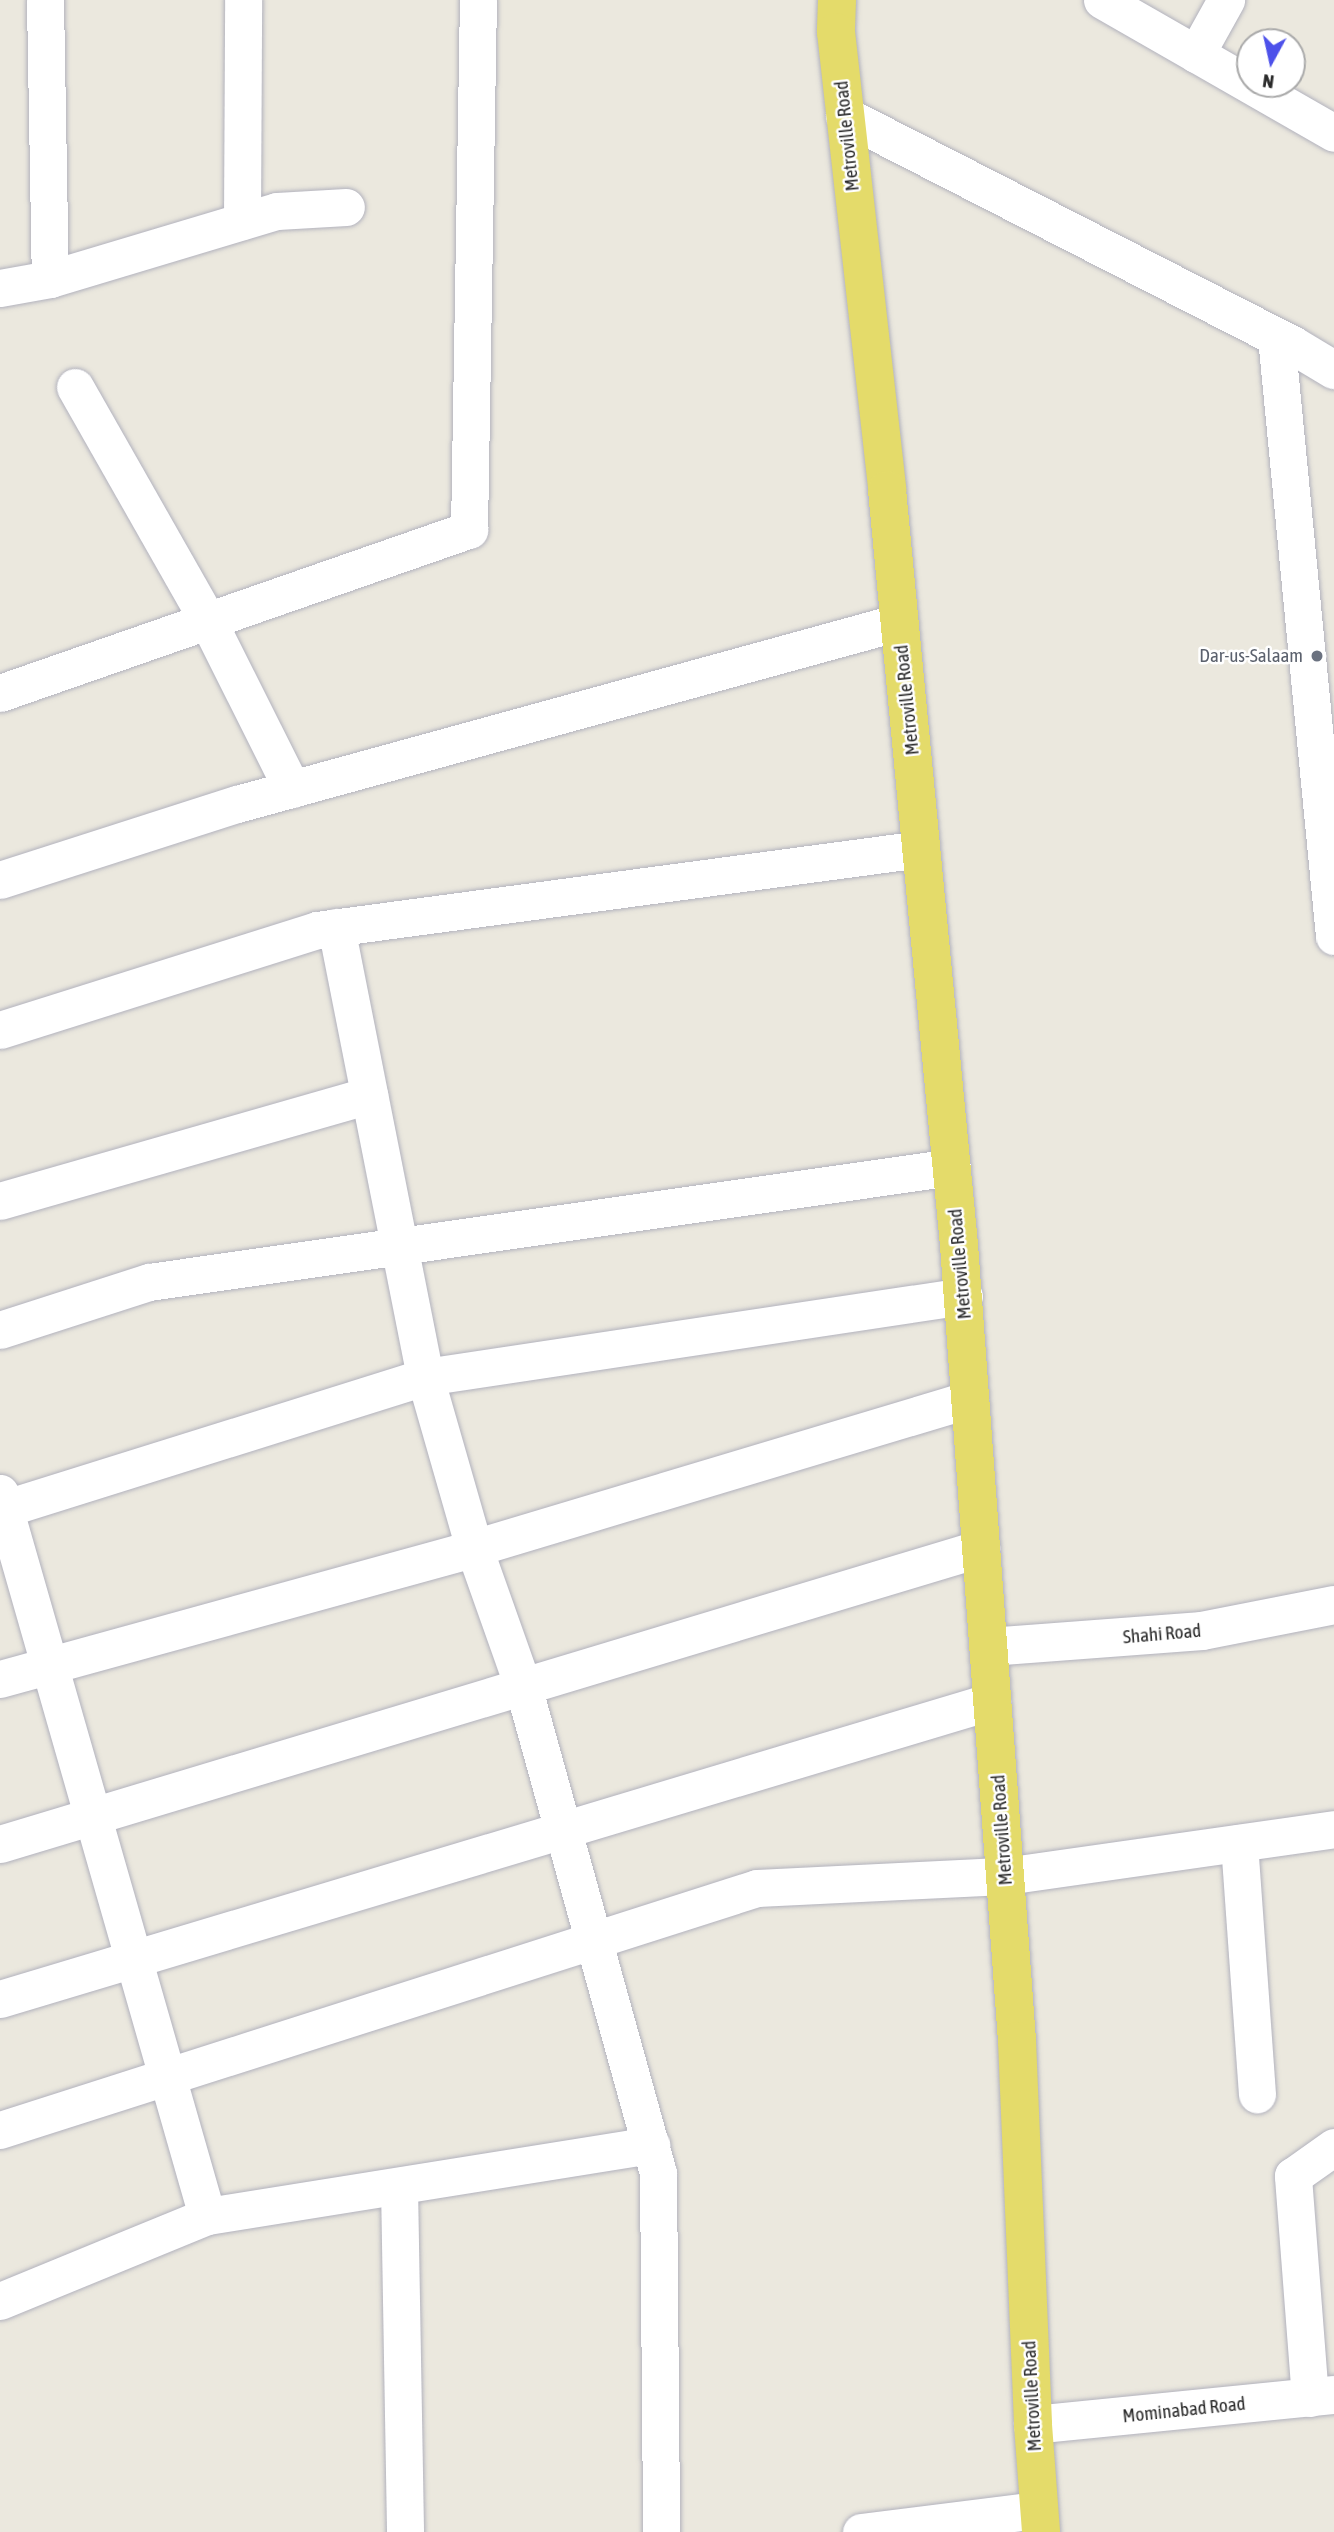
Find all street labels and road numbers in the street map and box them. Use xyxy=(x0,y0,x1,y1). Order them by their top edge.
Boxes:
street label: Metroville Road xyxy=(830,80,864,192)
street label: Metroville Road xyxy=(890,644,924,756)
street label: Metroville Road xyxy=(944,1208,976,1320)
street label: Shahi Road xyxy=(1122,1619,1202,1649)
street label: Metroville Road xyxy=(987,1774,1017,1886)
street label: Metroville Road xyxy=(1018,2340,1046,2452)
street label: Mominabad Road xyxy=(1121,2392,1247,2428)

